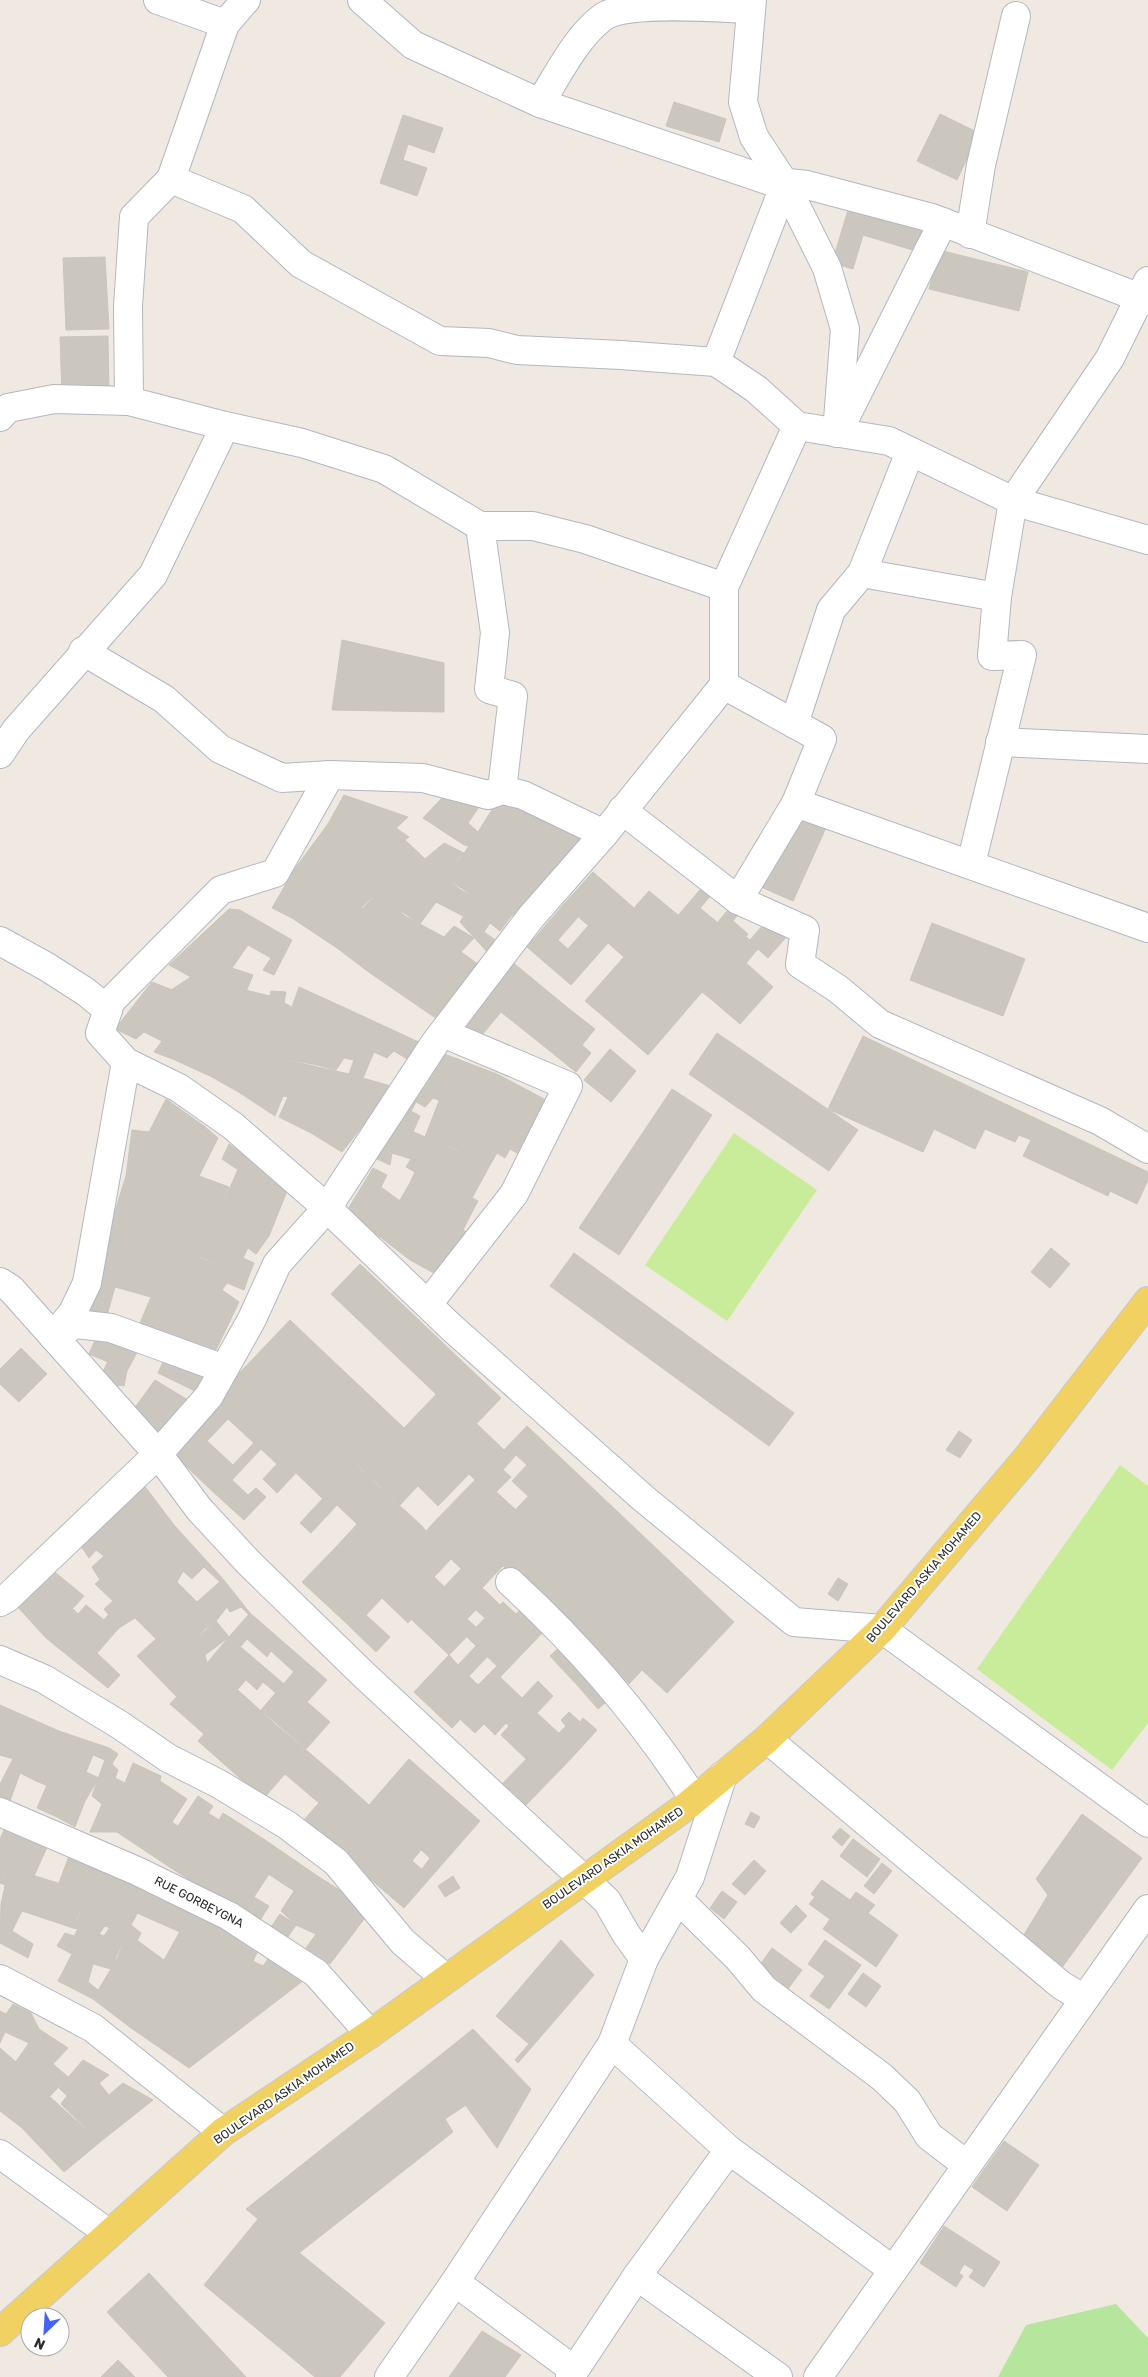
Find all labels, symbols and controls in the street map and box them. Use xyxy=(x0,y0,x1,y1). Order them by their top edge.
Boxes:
street label: BOULEVARD ASKIA MOHAMED xyxy=(863,1509,985,1645)
street label: BOULEVARD ASKIA MOHAMED xyxy=(540,1804,686,1912)
street label: RUE GORBEYGNA xyxy=(152,1874,246,1930)
street label: BOULEVARD ASKIA MOHAMED xyxy=(211,2039,357,2147)
north arrow xyxy=(20,2307,70,2357)
text: N xyxy=(32,2333,48,2353)

